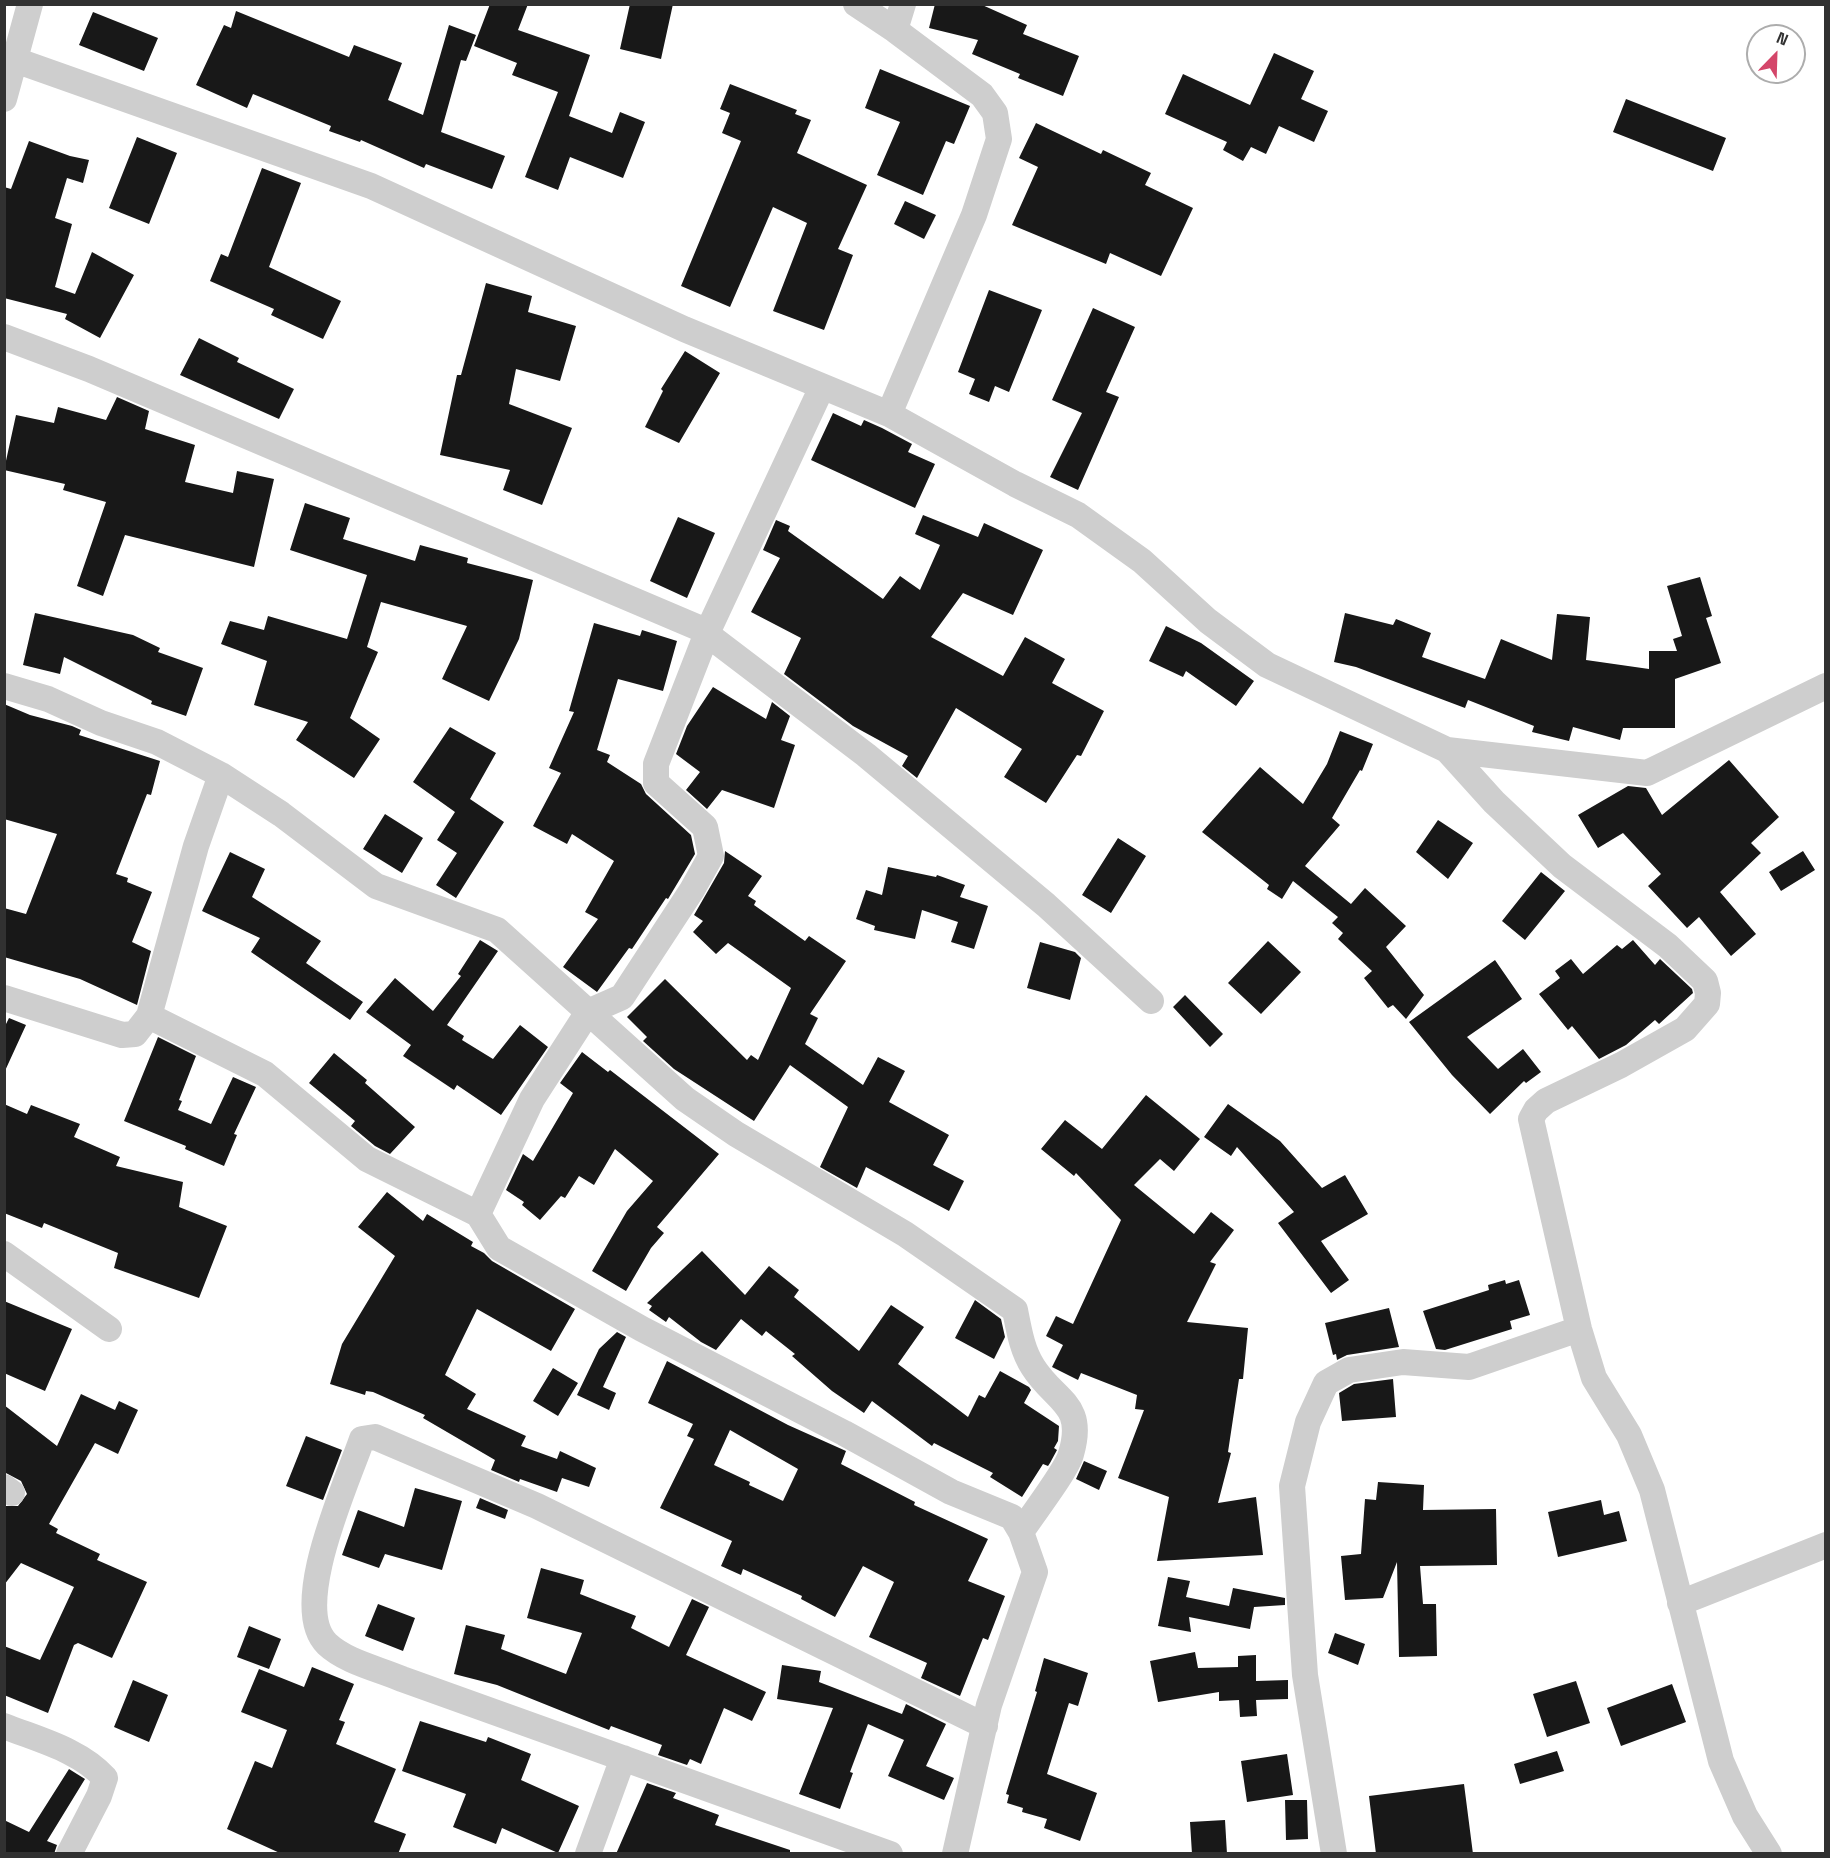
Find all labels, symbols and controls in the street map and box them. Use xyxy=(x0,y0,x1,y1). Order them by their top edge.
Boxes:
north arrow xyxy=(1746,24,1806,84)
text: N xyxy=(1773,27,1791,51)

